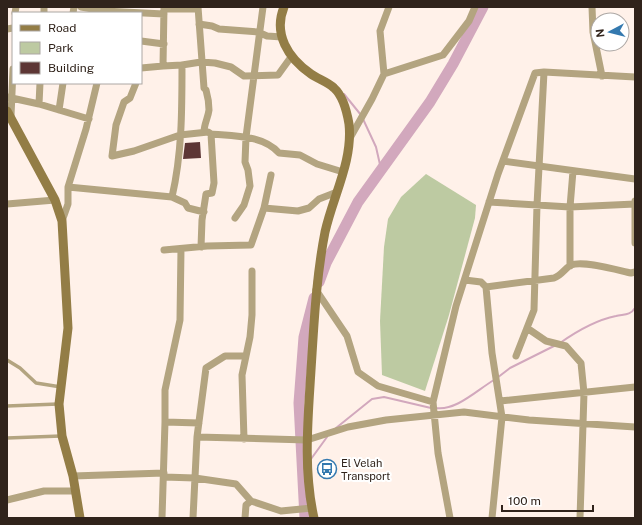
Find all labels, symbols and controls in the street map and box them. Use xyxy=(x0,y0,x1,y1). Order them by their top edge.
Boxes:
legend xyxy=(12,12,142,84)
north arrow xyxy=(590,12,630,52)
text: Road xyxy=(48,21,76,35)
text: N xyxy=(594,28,607,38)
text: Park xyxy=(48,41,74,55)
text: Building xyxy=(48,61,94,75)
place label: El Velah Transport xyxy=(341,457,390,482)
bus stop icon: El Velah Transport xyxy=(316,458,338,480)
scale bar xyxy=(502,487,593,513)
text: 100 m xyxy=(508,494,541,508)

